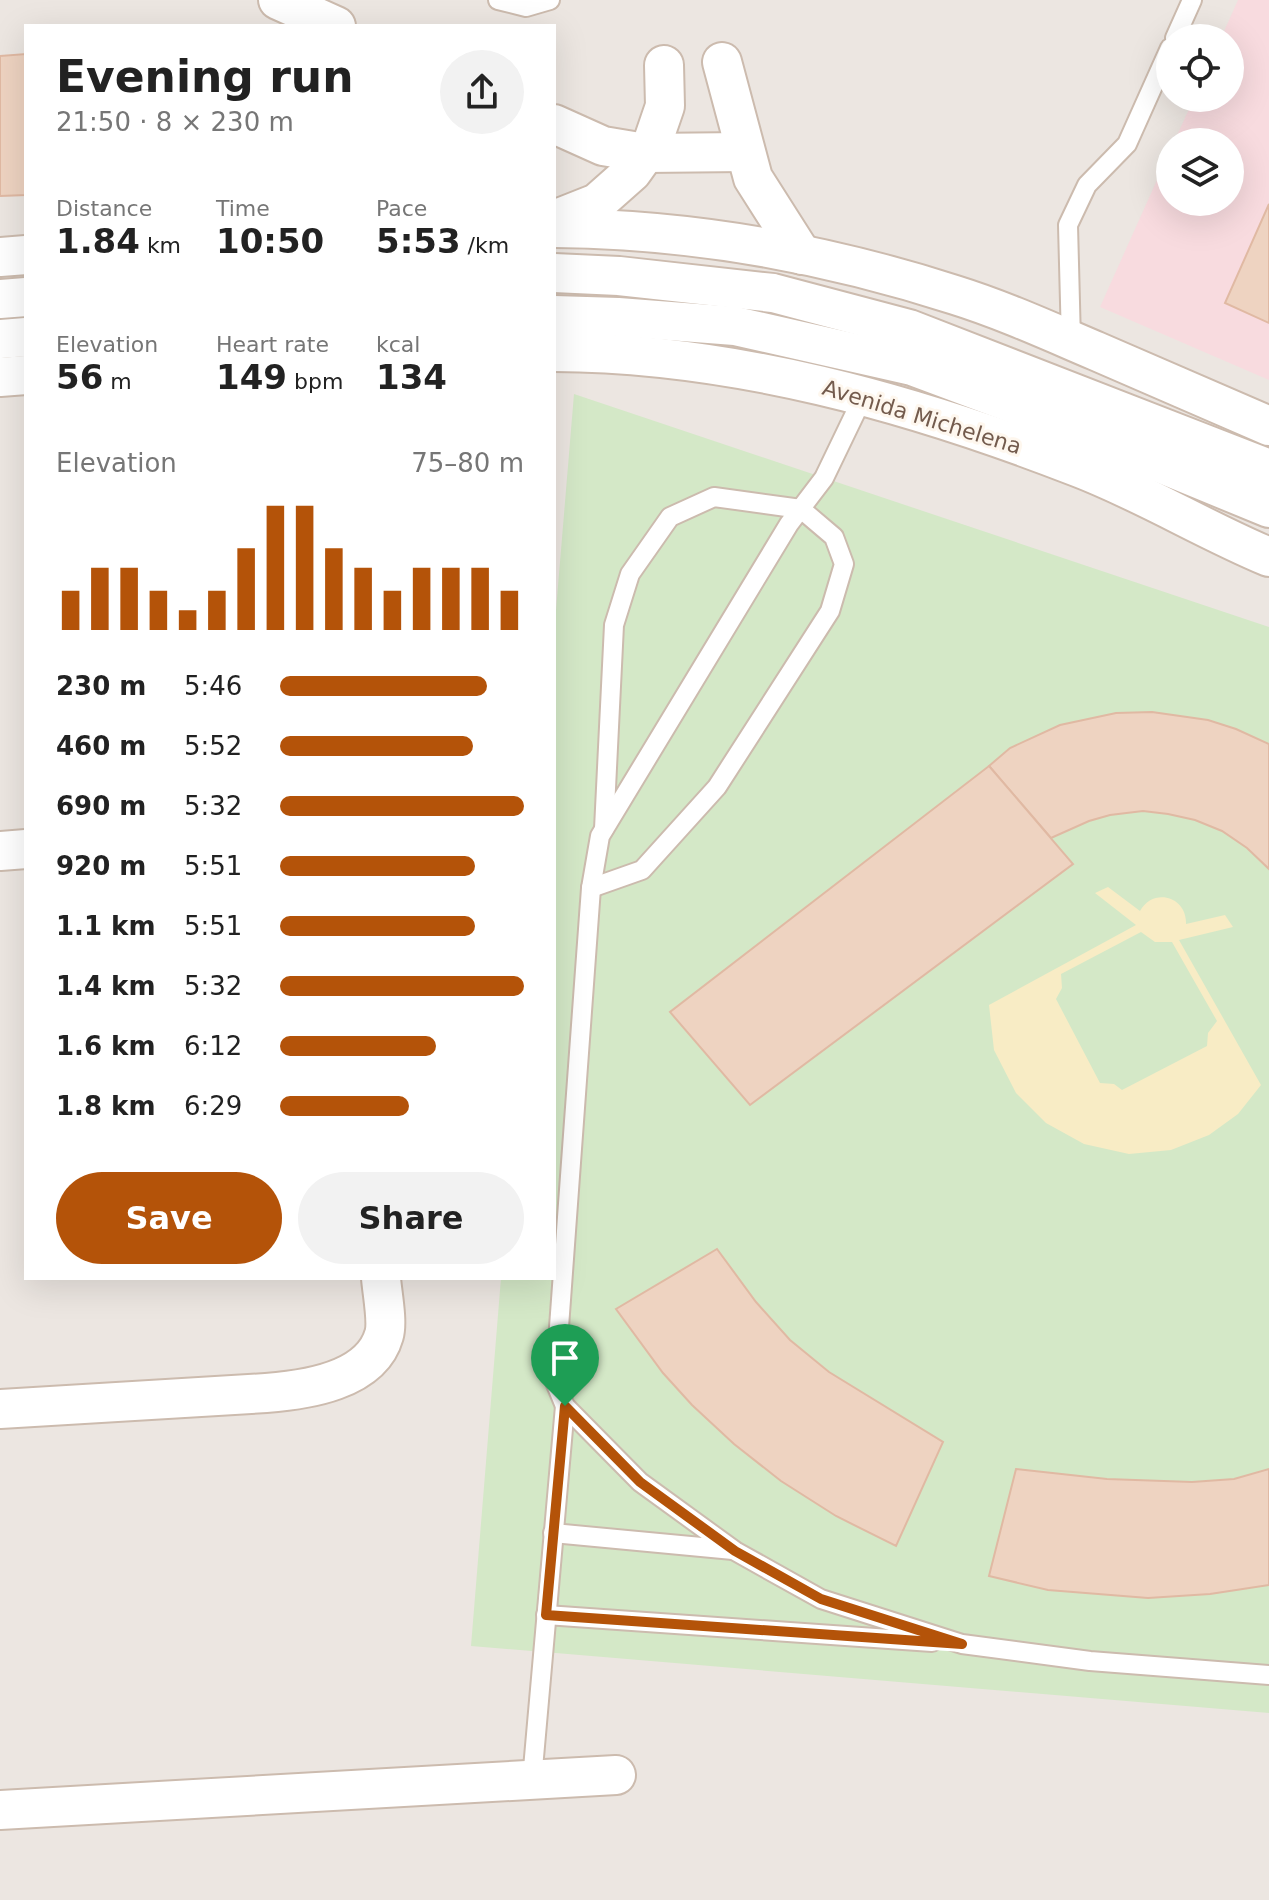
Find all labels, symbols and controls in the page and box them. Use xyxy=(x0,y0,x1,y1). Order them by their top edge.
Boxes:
map controls xyxy=(1156,24,1244,216)
button: locate xyxy=(1156,24,1244,112)
button: share xyxy=(440,50,524,134)
text: Evening run xyxy=(56,51,353,102)
text: 21:50 · 8 × 230 m xyxy=(56,107,294,137)
button: layers xyxy=(1156,128,1244,216)
text: Distance xyxy=(56,196,152,221)
text: Time xyxy=(216,196,270,221)
text: Pace xyxy=(376,196,427,221)
text: 1.84 xyxy=(56,221,140,261)
text: 10:50 xyxy=(216,221,324,261)
text: 5:53 xyxy=(376,221,461,261)
text: km xyxy=(140,233,181,258)
text: /km xyxy=(461,233,509,258)
text: Elevation xyxy=(56,332,158,357)
text: Heart rate xyxy=(216,332,329,357)
text: kcal xyxy=(376,332,420,357)
text: 56 xyxy=(56,357,103,397)
text: 149 xyxy=(216,357,287,397)
text: 134 xyxy=(376,357,447,397)
text: m xyxy=(103,369,132,394)
text: bpm xyxy=(287,369,343,394)
street label: Avenida Michelena xyxy=(820,375,1024,459)
text: Elevation xyxy=(56,448,177,478)
text: 75–80 m xyxy=(411,448,524,478)
text: 230 m xyxy=(56,671,146,701)
text: 5:46 xyxy=(184,671,242,701)
text: 460 m xyxy=(56,731,146,761)
text: 5:52 xyxy=(184,731,242,761)
text: 690 m xyxy=(56,791,146,821)
text: 5:32 xyxy=(184,791,242,821)
text: 920 m xyxy=(56,851,146,881)
text: 5:51 xyxy=(184,851,242,881)
text: 1.1 km xyxy=(56,911,156,941)
text: 5:51 xyxy=(184,911,242,941)
text: 1.4 km xyxy=(56,971,156,1001)
text: 5:32 xyxy=(184,971,242,1001)
text: 1.6 km xyxy=(56,1031,156,1061)
text: 6:12 xyxy=(184,1031,242,1061)
text: 1.8 km xyxy=(56,1091,156,1121)
text: 6:29 xyxy=(184,1091,242,1121)
button: Save xyxy=(56,1172,282,1264)
button: Share xyxy=(298,1172,524,1264)
pin xyxy=(531,1324,599,1406)
icon: arrive xyxy=(543,1336,587,1380)

